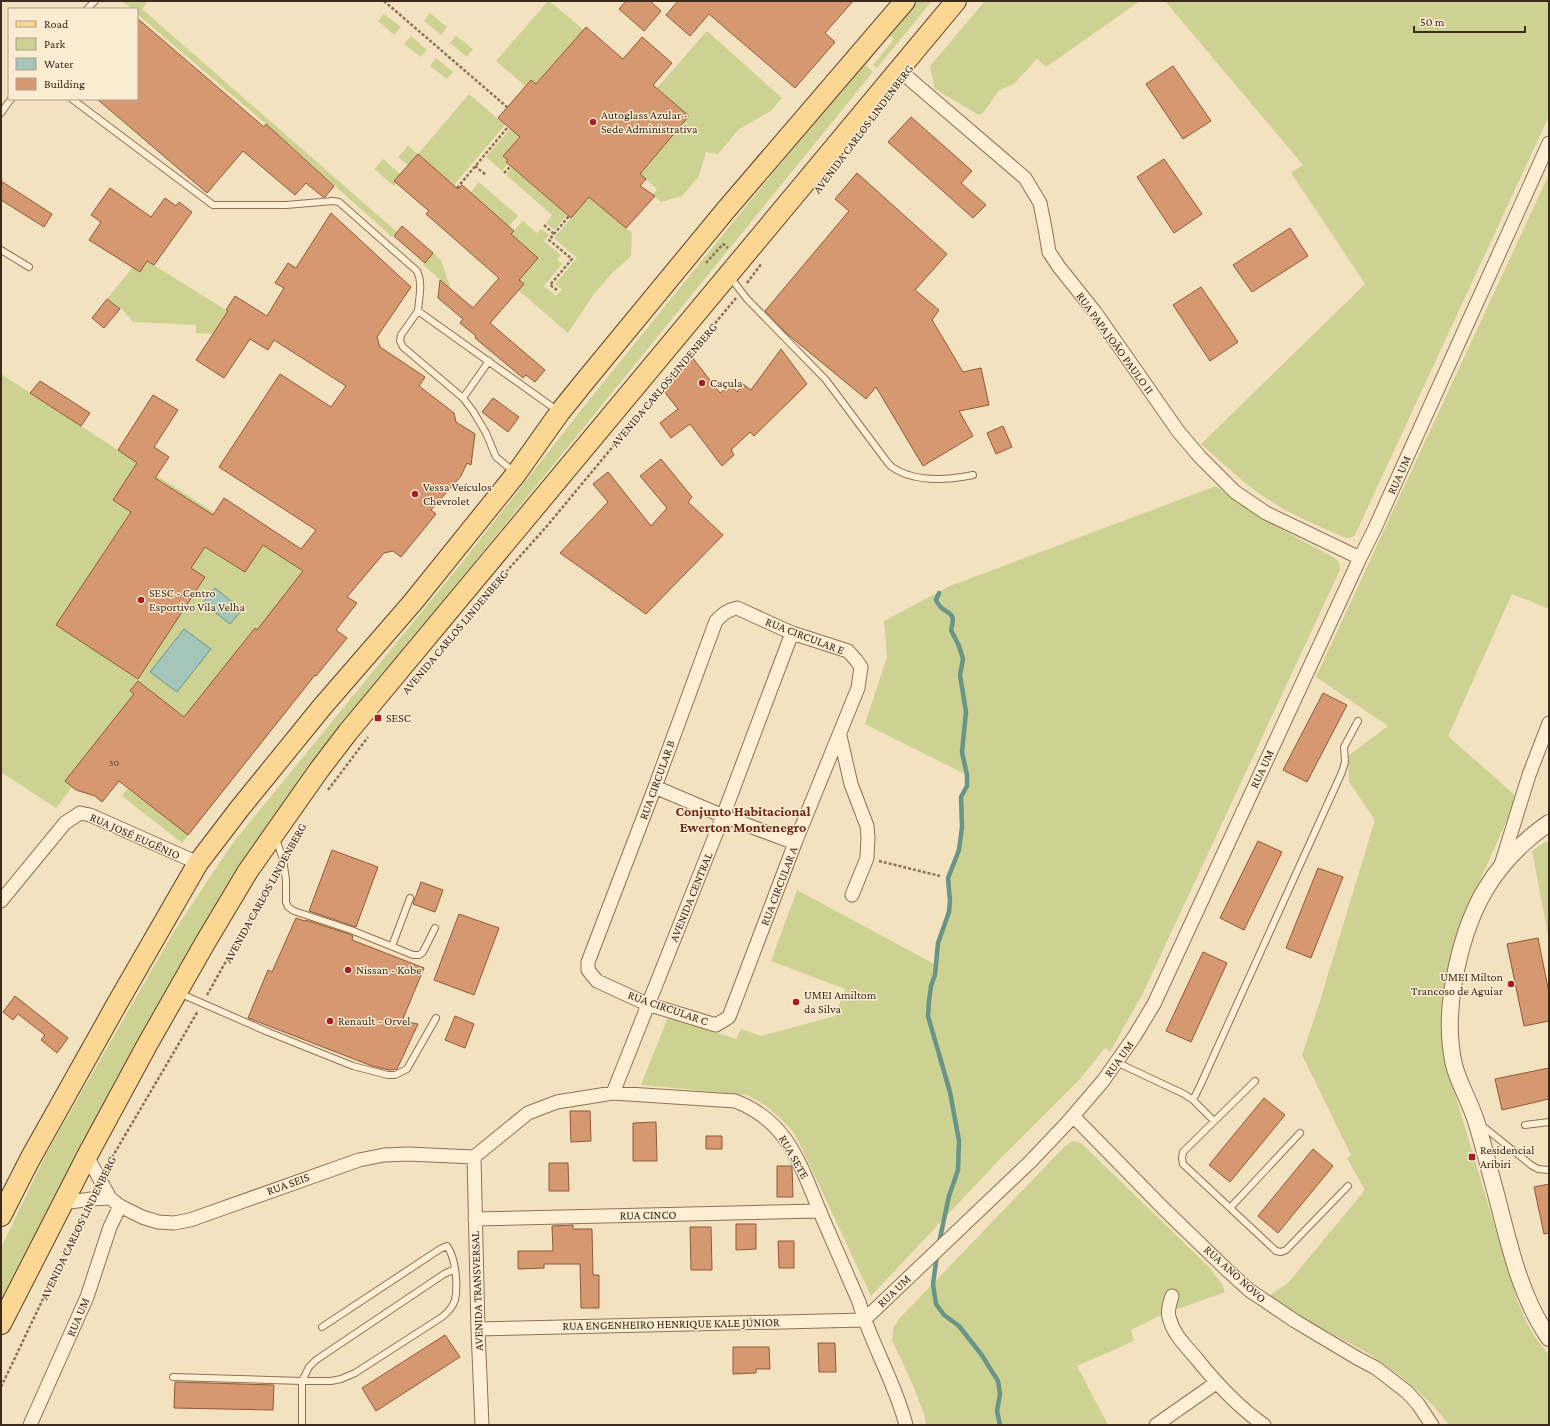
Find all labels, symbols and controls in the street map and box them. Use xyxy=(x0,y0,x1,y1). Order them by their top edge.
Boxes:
legend xyxy=(8,8,138,100)
scale bar xyxy=(1414,8,1525,34)
text: 50 m xyxy=(1420,15,1445,29)
text: Road xyxy=(44,17,69,31)
text: Park xyxy=(44,37,66,51)
text: Water xyxy=(44,57,74,71)
street label: AVENIDA CARLOS LINDENBERG xyxy=(810,61,916,196)
text: Building xyxy=(44,77,85,91)
place label: Autoglass Azular - Sede Administrativa xyxy=(601,108,698,136)
marker: Autoglass Azular - Sede Administrativa xyxy=(588,117,598,127)
street label: RUA PAPA JOÃO PAULO II xyxy=(1073,289,1157,397)
street label: AVENIDA CARLOS LINDENBERG xyxy=(608,320,720,450)
place label: Caçula xyxy=(710,376,743,390)
marker: Caçula xyxy=(697,378,707,388)
street label: RUA UM xyxy=(1384,453,1414,497)
place label: Vessa Veículos Chevrolet xyxy=(423,480,492,508)
marker: Vessa Veículos Chevrolet xyxy=(410,489,420,499)
street label: AVENIDA CARLOS LINDENBERG xyxy=(399,567,511,697)
place label: SESC - Centro Esportivo Vila Velha xyxy=(149,586,245,614)
marker: SESC - Centro Esportivo Vila Velha xyxy=(136,595,146,605)
street label: RUA CIRCULAR E xyxy=(764,615,847,658)
place label: SESC xyxy=(386,711,411,725)
marker: SESC xyxy=(373,713,383,723)
street label: RUA CIRCULAR B xyxy=(636,738,678,822)
street label: RUA UM xyxy=(1247,747,1277,790)
house number: 30 xyxy=(109,757,120,768)
district label: Conjunto Habitacional Ewerton Montenegro xyxy=(675,803,811,835)
street label: RUA JOSÉ EUGÊNIO xyxy=(88,810,182,862)
street label: AVENIDA CARLOS LINDENBERG xyxy=(221,820,310,965)
street label: RUA CIRCULAR A xyxy=(757,844,801,928)
street label: AVENIDA CENTRAL xyxy=(667,850,715,944)
place label: Nissan - Kobe xyxy=(356,963,421,977)
marker: Nissan - Kobe xyxy=(343,965,353,975)
place label: UMEI Milton Trancoso de Aguiar xyxy=(1411,970,1504,998)
marker: UMEI Milton Trancoso de Aguiar xyxy=(1506,979,1516,989)
street label: RUA CIRCULAR C xyxy=(626,988,710,1028)
place label: UMEI Amiltom da Silva xyxy=(804,988,877,1016)
marker: UMEI Amiltom da Silva xyxy=(791,997,801,1007)
place label: Renault - Orvel xyxy=(338,1014,410,1028)
marker: Renault - Orvel xyxy=(325,1016,335,1026)
street label: RUA UM xyxy=(1101,1038,1137,1080)
street label: RUA SETE xyxy=(776,1133,812,1182)
place label: Residencial Aribiri xyxy=(1480,1143,1535,1171)
marker: Residencial Aribiri xyxy=(1467,1152,1477,1162)
street label: AVENIDA CARLOS LINDENBERG xyxy=(37,1154,119,1302)
street label: RUA SEIS xyxy=(265,1170,312,1198)
street label: RUA CINCO xyxy=(619,1208,677,1222)
street label: AVENIDA TRANSVERSAL xyxy=(468,1231,486,1351)
street label: RUA ANO NOVO xyxy=(1201,1242,1269,1306)
street label: RUA UM xyxy=(874,1272,914,1310)
street label: RUA UM xyxy=(64,1295,92,1339)
street label: RUA ENGENHEIRO HENRIQUE KALE JÚNIOR xyxy=(562,1315,780,1333)

